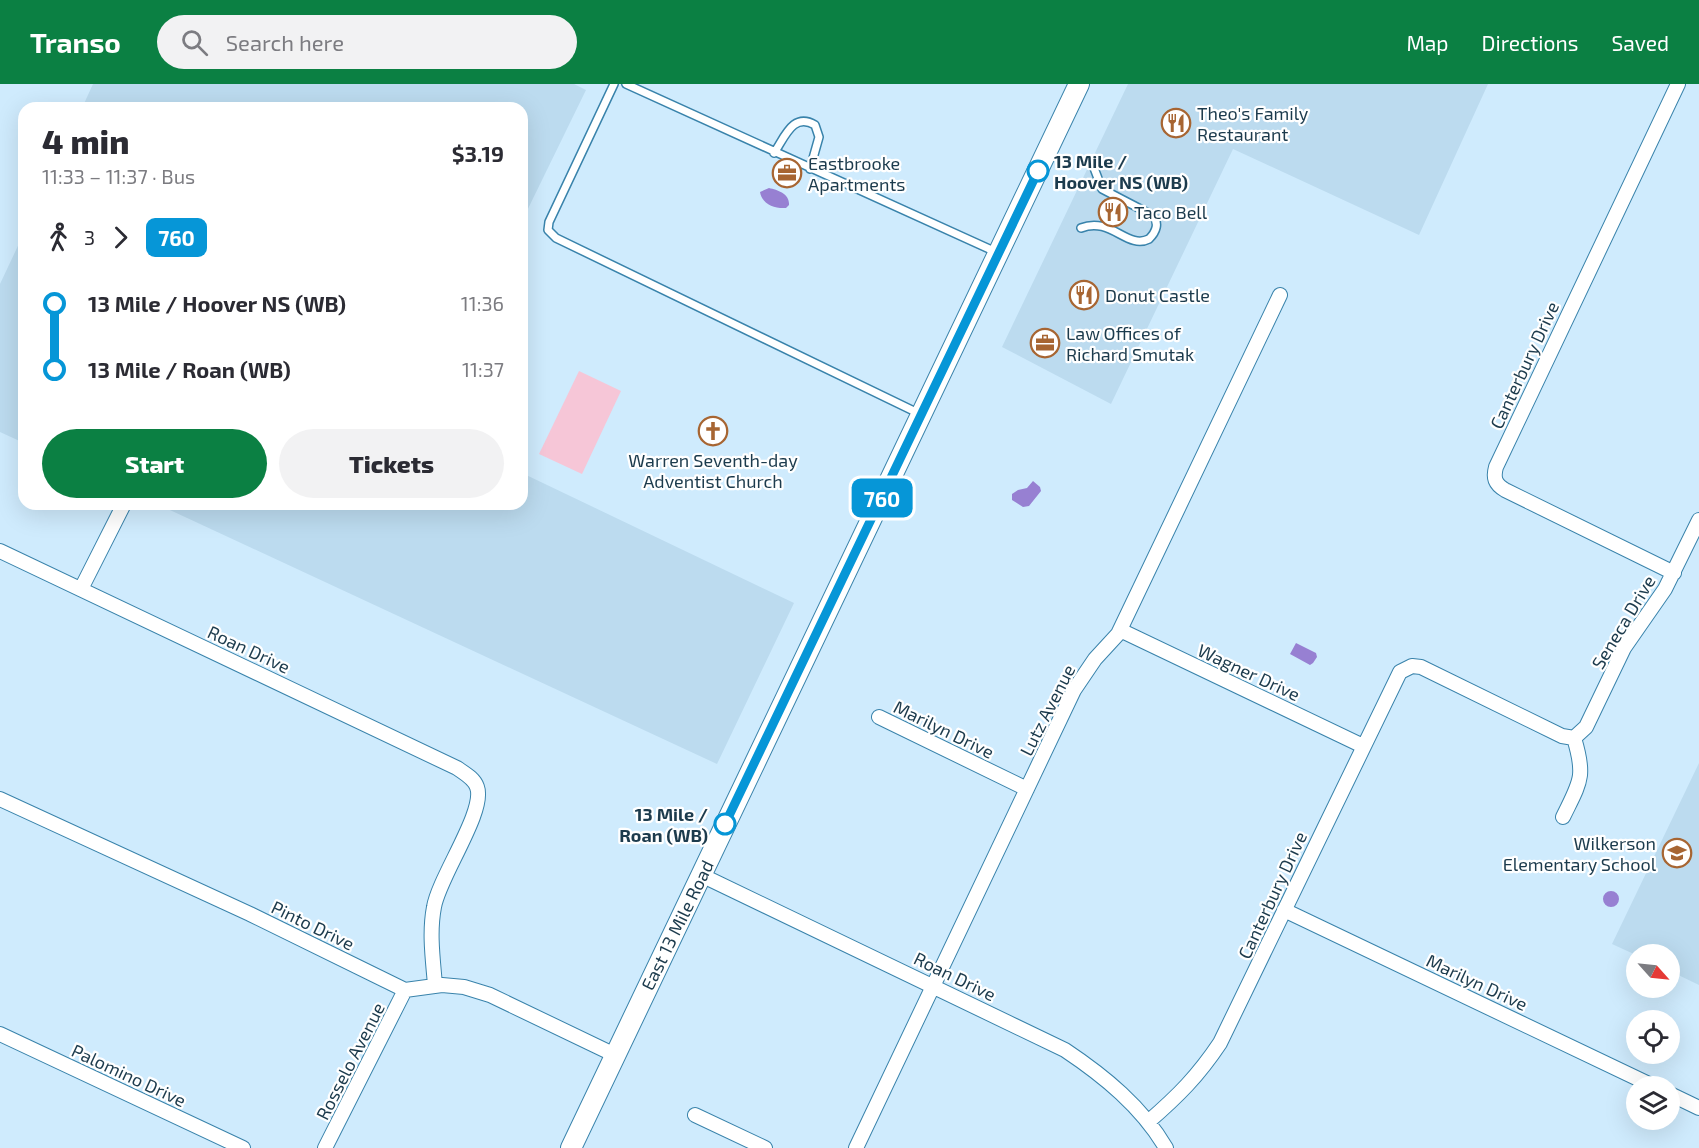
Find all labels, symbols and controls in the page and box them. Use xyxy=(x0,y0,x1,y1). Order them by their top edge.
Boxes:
search box xyxy=(157,15,577,69)
text: Transo xyxy=(30,25,121,59)
icon: search xyxy=(178,26,211,59)
text: Search here xyxy=(226,29,344,55)
text: Map xyxy=(1406,30,1449,55)
text: Directions xyxy=(1482,30,1578,55)
text: Saved xyxy=(1611,30,1669,55)
place label: Theo's Family Restaurant xyxy=(1197,102,1309,145)
restaurant icon: Theo's Family Restaurant xyxy=(1160,107,1192,139)
text: 4 min xyxy=(42,121,129,161)
text: $3.19 xyxy=(452,140,504,166)
place label: 13 Mile / Hoover NS (WB) xyxy=(1054,150,1188,193)
place label: Eastbrooke Apartments xyxy=(808,152,906,195)
office icon: Eastbrooke Apartments xyxy=(771,157,803,189)
marker: 13 Mile / Hoover NS (WB) xyxy=(1027,160,1049,182)
text: 11:33 – 11:37 · Bus xyxy=(42,164,195,188)
restaurant icon: Taco Bell xyxy=(1097,196,1129,228)
place label: Taco Bell xyxy=(1134,201,1208,223)
icon: walk xyxy=(42,221,75,254)
icon: forward xyxy=(104,221,137,254)
text: 3 xyxy=(84,225,95,249)
text: 760 xyxy=(158,225,195,250)
restaurant icon: Donut Castle xyxy=(1068,279,1100,311)
place label: Donut Castle xyxy=(1105,284,1210,306)
text: 13 Mile / Hoover NS (WB) xyxy=(88,290,346,316)
text: 11:36 xyxy=(461,291,504,315)
street label: Canterbury Drive xyxy=(1485,298,1563,432)
place label: Law Offices of Richard Smutak xyxy=(1066,322,1194,365)
office icon: Law Offices of Richard Smutak xyxy=(1029,327,1061,359)
text: 13 Mile / Roan (WB) xyxy=(88,356,291,382)
text: 11:37 xyxy=(462,357,504,381)
church icon: Warren Seventh-day Adventist Church xyxy=(697,415,729,447)
button: Start xyxy=(42,429,267,498)
button: Tickets xyxy=(279,429,504,498)
place label: Warren Seventh-day Adventist Church xyxy=(628,449,798,492)
line badge: 760 xyxy=(848,478,916,518)
text: 760 xyxy=(864,486,900,511)
street label: Seneca Drive xyxy=(1586,571,1660,673)
street label: Roan Drive xyxy=(204,620,294,678)
street label: Wagner Drive xyxy=(1194,639,1304,705)
street label: Lutz Avenue xyxy=(1015,661,1079,759)
street label: Marilyn Drive xyxy=(890,695,998,763)
place label: 13 Mile / Roan (WB) xyxy=(619,803,708,846)
marker: 13 Mile / Roan (WB) xyxy=(714,813,736,835)
street label: Canterbury Drive xyxy=(1233,828,1311,962)
place label: Wilkerson Elementary School xyxy=(1503,832,1657,875)
school or university icon: Wilkerson Elementary School xyxy=(1661,837,1693,869)
street label: East 13 Mile Road xyxy=(636,856,718,994)
street label: Pinto Drive xyxy=(268,896,358,954)
north arrow xyxy=(1626,944,1680,998)
map controls xyxy=(1626,944,1680,1130)
street label: Roan Drive xyxy=(910,947,1000,1005)
street label: Marilyn Drive xyxy=(1423,949,1531,1015)
street label: Rosselo Avenue xyxy=(311,999,389,1123)
button: locate xyxy=(1626,1010,1680,1064)
street label: Palomino Drive xyxy=(68,1039,190,1111)
button: layers xyxy=(1626,1076,1680,1130)

